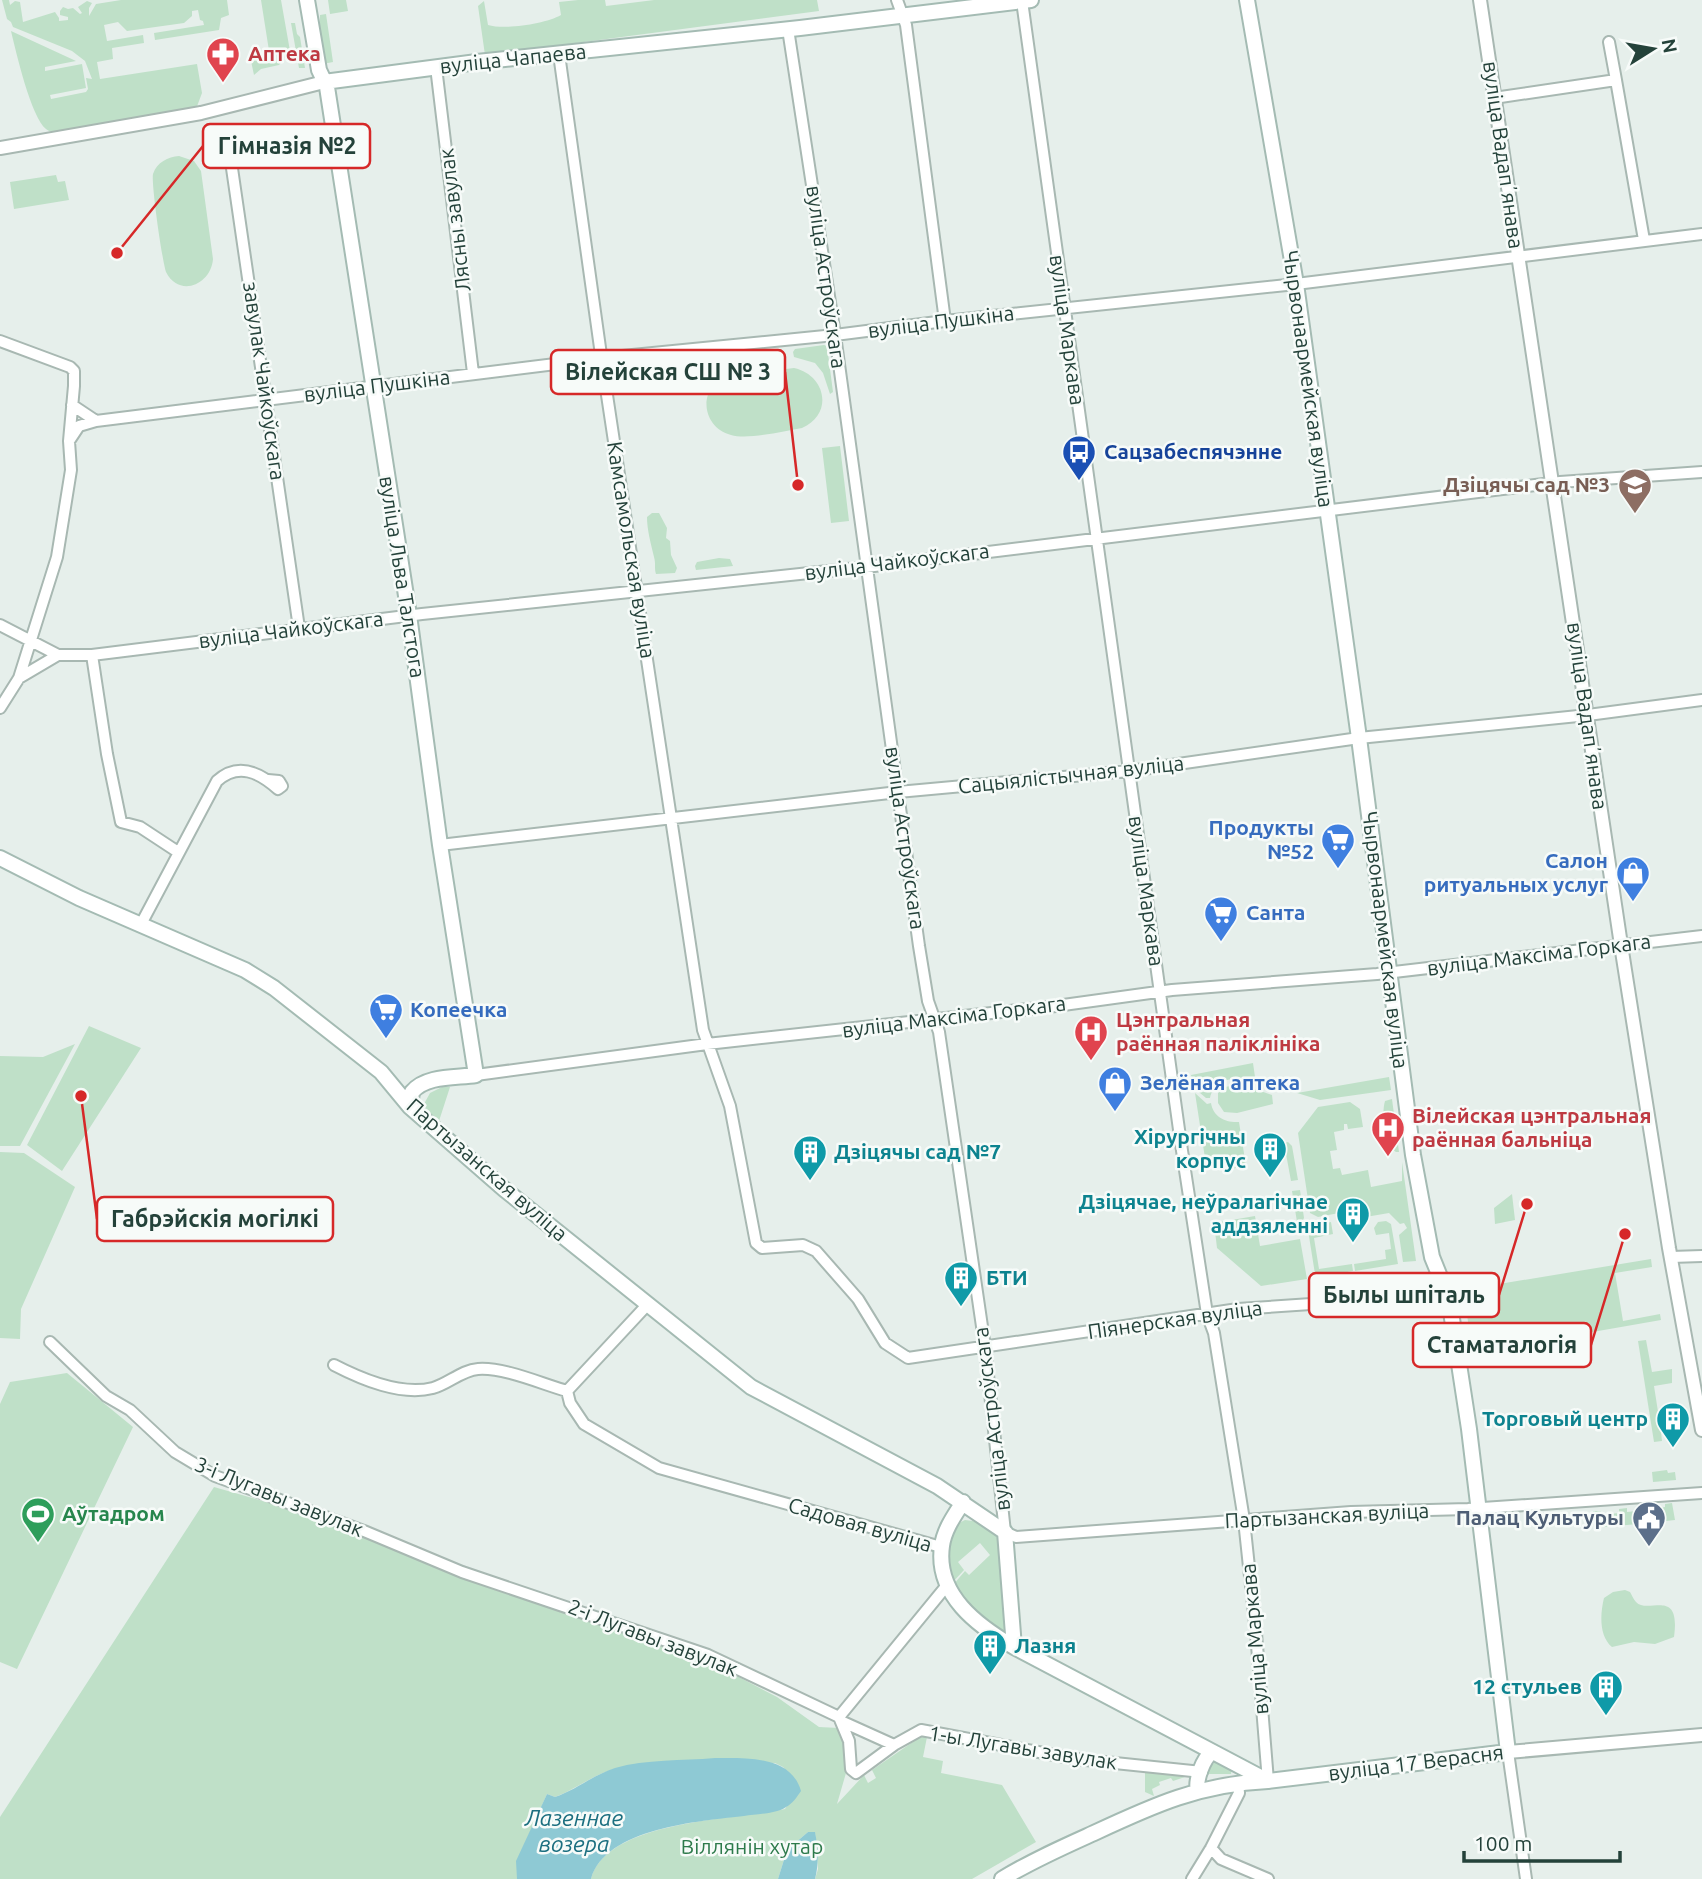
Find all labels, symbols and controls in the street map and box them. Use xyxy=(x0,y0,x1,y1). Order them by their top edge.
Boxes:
north arrow xyxy=(1618,14,1688,84)
pharmacy icon: Аптека xyxy=(204,35,242,84)
text: N xyxy=(1658,37,1682,55)
street label: вуліца Чапаева xyxy=(438,38,587,78)
place label: Аптека xyxy=(248,41,321,65)
street label: вуліца Вадапʼянава xyxy=(1479,60,1529,250)
callout: Гімназія №2 xyxy=(203,124,370,168)
text: Гімназія №2 xyxy=(218,133,356,158)
street label: Лясны завулак xyxy=(433,147,475,293)
street label: вуліца Астроўскага xyxy=(802,184,852,370)
street label: Чырвонаармейская вуліца xyxy=(1279,249,1339,509)
street label: вуліца Маркава xyxy=(1046,253,1090,407)
street label: завулак Чайкоўскага xyxy=(239,280,291,482)
street label: вуліца Пушкіна xyxy=(866,300,1015,342)
callout: Вілейская СШ № 3 xyxy=(551,350,785,394)
text: Вілейская СШ № 3 xyxy=(565,359,771,384)
street label: вуліца Пушкіна xyxy=(302,364,451,406)
bus stop icon: Сацзабеспячэнне xyxy=(1060,433,1098,482)
place label: Сацзабеспячэнне xyxy=(1104,439,1282,463)
street label: Камсамольская вуліца xyxy=(603,440,661,660)
school or university icon: Дзіцячы сад №3 xyxy=(1616,466,1654,515)
place label: Дзіцячы сад №3 xyxy=(1443,472,1610,496)
street label: вуліца Льва Талстога xyxy=(375,474,431,679)
street label: вуліца Чайкоўскага xyxy=(803,538,991,584)
street label: вуліца Чайкоўскага xyxy=(197,606,385,652)
street label: вуліца Вадапʼянава xyxy=(1563,621,1613,811)
street label: вуліца Астроўскага xyxy=(881,745,931,931)
street label: Сацыялістычная вуліца xyxy=(957,750,1185,798)
street label: Чырвонаармейская вуліца xyxy=(1358,810,1414,1070)
street label: вуліца Маркава xyxy=(1125,814,1169,968)
place label: Продукты №52 xyxy=(1209,815,1314,863)
supermarket icon: Продукты №52 xyxy=(1319,821,1357,870)
place label: Салон ритуальных услуг xyxy=(1424,848,1609,896)
shop icon: Салон ритуальных услуг xyxy=(1614,854,1652,903)
supermarket icon: Санта xyxy=(1202,894,1240,943)
place label: Санта xyxy=(1246,900,1305,924)
street label: вуліца Максіма Горкага xyxy=(1425,928,1652,980)
street label: вуліца Максіма Горкага xyxy=(840,990,1067,1042)
supermarket icon: Копеечка xyxy=(367,991,405,1040)
place label: Копеечка xyxy=(410,997,507,1021)
place label: Цэнтральная раённая паліклініка xyxy=(1116,1007,1320,1055)
hospital icon: Цэнтральная раённая паліклініка xyxy=(1072,1013,1110,1062)
shop icon: Зелёная аптека xyxy=(1096,1064,1134,1113)
place label: Зелёная аптека xyxy=(1140,1070,1300,1094)
street label: Партызанская вуліца xyxy=(402,1093,573,1245)
place label: Вілейская цэнтральная раённая бальніца xyxy=(1412,1103,1651,1151)
hospital icon: Вілейская цэнтральная раённая бальніца xyxy=(1369,1109,1407,1158)
place label: Хірургічны корпус xyxy=(1134,1124,1246,1172)
building icon: Хірургічны корпус xyxy=(1251,1130,1289,1179)
building icon: Дзіцячы сад №7 xyxy=(791,1133,829,1182)
place label: Дзіцячы сад №7 xyxy=(834,1139,1001,1163)
place label: Дзіцячае, неўралагічнае аддзяленні xyxy=(1078,1189,1328,1237)
building icon: Дзіцячае, неўралагічнае аддзяленні xyxy=(1334,1195,1372,1244)
callout: Габрэйскія могілкі xyxy=(97,1197,333,1241)
text: Габрэйскія могілкі xyxy=(111,1206,319,1231)
building icon: БТИ xyxy=(942,1259,980,1308)
place label: БТИ xyxy=(986,1265,1028,1289)
callout: Былы шпіталь xyxy=(1309,1273,1499,1317)
text: Былы шпіталь xyxy=(1323,1282,1485,1307)
street label: Піянерская вуліца xyxy=(1086,1295,1264,1343)
callout: Стаматалогія xyxy=(1413,1323,1591,1367)
street label: вуліца Астроўскага xyxy=(968,1326,1014,1512)
text: Стаматалогія xyxy=(1427,1332,1577,1357)
building icon: Торговый центр xyxy=(1654,1400,1692,1449)
place label: Торговый центр xyxy=(1482,1406,1648,1430)
street label: 3-і Лугавы завулак xyxy=(191,1451,367,1541)
street label: Садовая вуліца xyxy=(786,1492,935,1556)
sports icon: Аўтадром xyxy=(19,1495,57,1544)
street label: Партызанская вуліца xyxy=(1224,1498,1430,1532)
public building icon: Палац Культуры xyxy=(1630,1499,1668,1548)
place label: Аўтадром xyxy=(62,1501,165,1525)
place label: Палац Культуры xyxy=(1456,1505,1624,1529)
street label: вуліца Маркава xyxy=(1235,1562,1273,1716)
street label: 2-і Лугавы завулак xyxy=(565,1594,742,1681)
building icon: Лазня xyxy=(971,1627,1009,1676)
place label: Лазня xyxy=(1014,1633,1076,1657)
building icon: 12 стульев xyxy=(1587,1668,1625,1717)
place label: 12 стульев xyxy=(1472,1674,1582,1698)
street label: 1-ы Лугавы завулак xyxy=(927,1720,1119,1774)
street label: вуліца 17 Верасня xyxy=(1327,1739,1505,1785)
water label: Лазеннае возера xyxy=(524,1805,624,1856)
scale bar xyxy=(1464,1820,1620,1864)
text: 100 m xyxy=(1474,1831,1532,1855)
park label: Віллянін хутар xyxy=(681,1834,823,1858)

